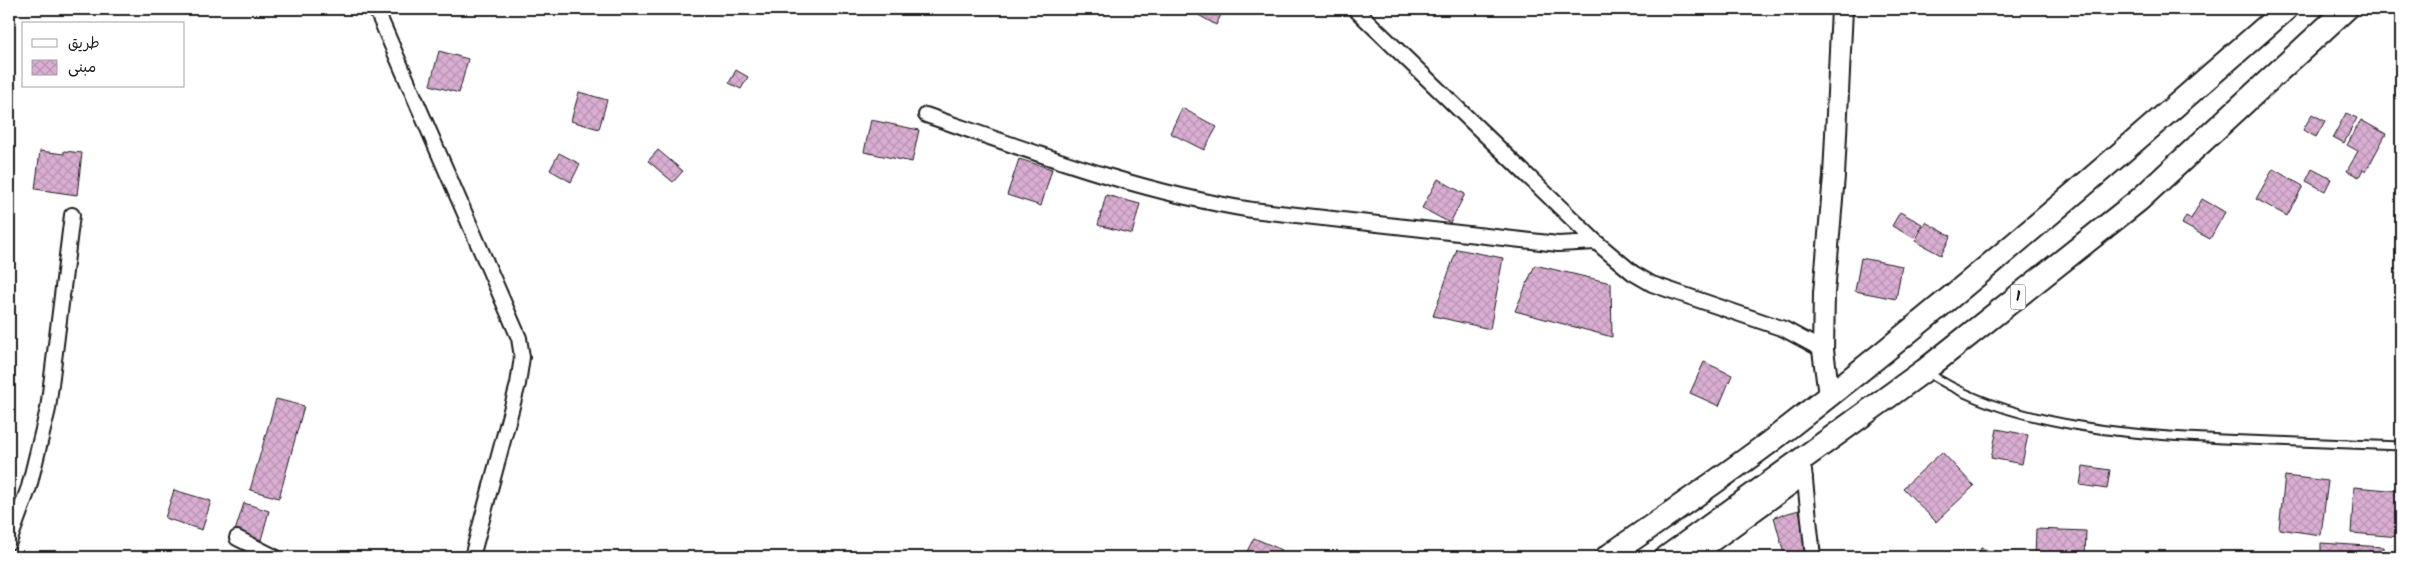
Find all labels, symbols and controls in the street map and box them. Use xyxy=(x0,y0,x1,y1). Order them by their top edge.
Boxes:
legend xyxy=(22,22,185,88)
text: طريق xyxy=(68,32,100,56)
text: مبنى xyxy=(68,56,96,80)
road number: 1 xyxy=(2010,284,2026,310)

